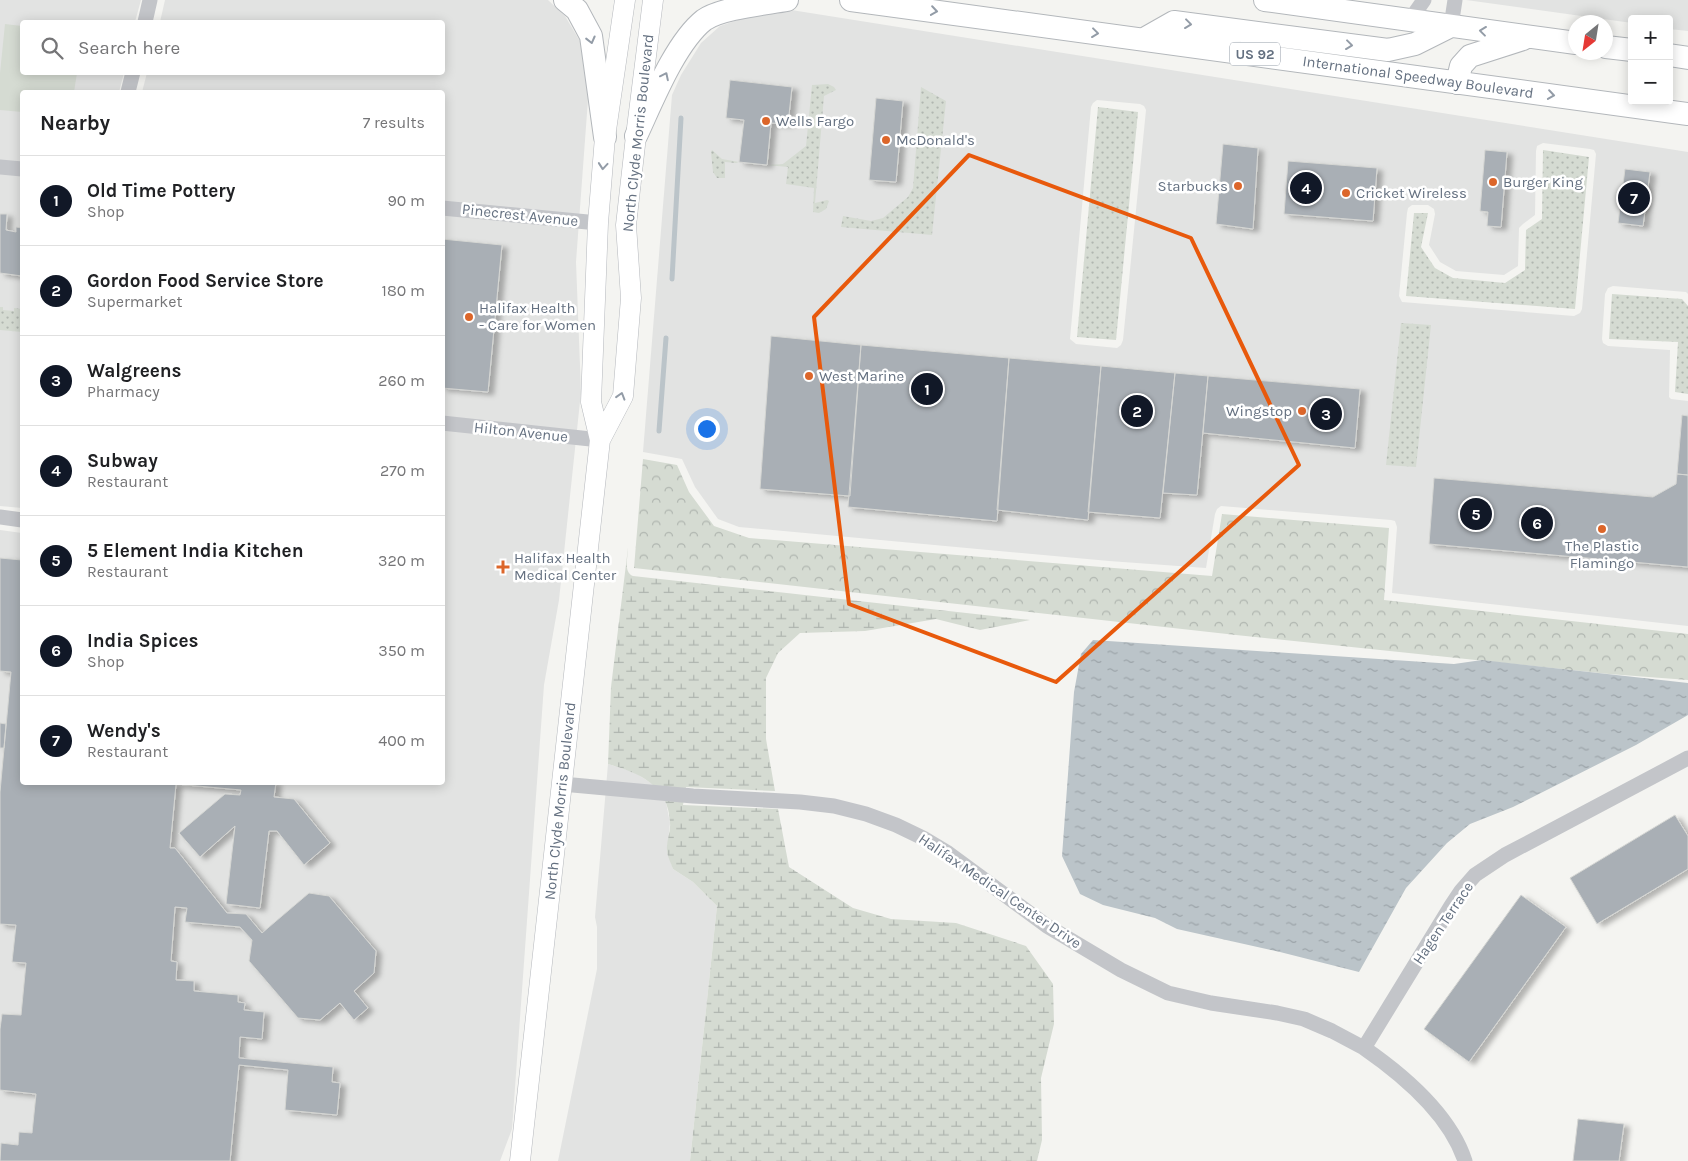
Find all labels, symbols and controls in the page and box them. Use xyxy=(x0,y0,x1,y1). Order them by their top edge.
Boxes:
one-way arrow xyxy=(930,6,938,16)
north arrow xyxy=(1568,15,1613,60)
map controls xyxy=(1628,15,1673,105)
button: + xyxy=(1628,15,1673,60)
one-way arrow xyxy=(1185,18,1193,29)
search box xyxy=(20,20,445,75)
one-way arrow xyxy=(1479,26,1488,36)
one-way arrow xyxy=(1091,27,1099,38)
street label: North Clyde Morris Boulevard xyxy=(619,33,657,233)
icon: search xyxy=(38,34,66,62)
one-way arrow xyxy=(585,35,596,44)
text: Search here xyxy=(78,37,180,59)
one-way arrow xyxy=(1346,39,1354,50)
road number: US 92 xyxy=(1230,42,1280,66)
street label: International Speedway Boulevard xyxy=(1301,52,1535,102)
button: − xyxy=(1628,60,1673,105)
one-way arrow xyxy=(659,73,669,82)
one-way arrow xyxy=(1546,90,1555,100)
text: Nearby xyxy=(40,111,110,135)
place label: Wells Fargo xyxy=(776,112,854,130)
text: 7 results xyxy=(363,113,425,132)
marker: Wells Fargo xyxy=(760,115,772,127)
place label: McDonald's xyxy=(896,131,975,149)
marker: McDonald's xyxy=(880,134,892,146)
one-way arrow xyxy=(597,162,608,170)
pin: 4 xyxy=(1290,169,1322,207)
place label: Burger King xyxy=(1503,173,1583,191)
marker: Burger King xyxy=(1487,176,1499,188)
place label: Starbucks xyxy=(1158,177,1228,195)
pin: 7 xyxy=(1618,179,1650,217)
text: Old Time Pottery xyxy=(87,180,235,202)
marker: Starbucks xyxy=(1232,180,1244,192)
place label: Cricket Wireless xyxy=(1356,184,1467,202)
marker: Cricket Wireless xyxy=(1340,187,1352,199)
text: 1 xyxy=(53,191,59,210)
text: 90 m xyxy=(387,191,425,210)
street label: Pinecrest Avenue xyxy=(461,200,579,230)
text: Shop xyxy=(87,202,124,221)
text: Gordon Food Service Store xyxy=(87,270,323,292)
text: 2 xyxy=(51,281,61,300)
text: 180 m xyxy=(382,281,425,300)
text: Supermarket xyxy=(87,292,183,311)
place label: Halifax Health - Care for Women xyxy=(479,299,596,334)
marker: Halifax Health - Care for Women xyxy=(463,311,475,323)
text: Walgreens xyxy=(87,360,182,382)
place label: West Marine xyxy=(819,367,904,385)
marker: West Marine xyxy=(803,370,815,382)
pin: 1 xyxy=(911,370,943,408)
text: 3 xyxy=(51,371,61,390)
text: 260 m xyxy=(378,371,425,390)
text: Pharmacy xyxy=(87,382,160,401)
pin: 2 xyxy=(1121,392,1153,430)
one-way arrow xyxy=(615,393,625,401)
pin: 3 xyxy=(1310,395,1342,433)
place label: Wingstop xyxy=(1226,402,1292,420)
marker: Wingstop xyxy=(1296,405,1308,417)
your location xyxy=(694,416,720,442)
street label: Hilton Avenue xyxy=(473,418,569,446)
text: Subway xyxy=(87,450,158,472)
text: 4 xyxy=(51,461,61,480)
text: 270 m xyxy=(380,461,425,480)
text: Restaurant xyxy=(87,472,168,491)
pin: 5 xyxy=(1460,495,1492,533)
pin: 6 xyxy=(1521,504,1553,542)
marker: The Plastic Flamingo xyxy=(1596,523,1608,535)
place label: The Plastic Flamingo xyxy=(1565,537,1639,572)
text: 5 Element India Kitchen xyxy=(87,540,304,562)
place label: Halifax Health Medical Center xyxy=(514,549,617,584)
text: 5 xyxy=(51,551,61,570)
text: 320 m xyxy=(378,551,425,570)
marker: Halifax Health Medical Center xyxy=(496,560,510,574)
text: Restaurant xyxy=(87,562,168,581)
text: India Spices xyxy=(87,630,199,652)
text: 6 xyxy=(51,641,61,660)
text: 350 m xyxy=(378,641,425,660)
text: Shop xyxy=(87,652,124,671)
street label: North Clyde Morris Boulevard xyxy=(541,701,579,901)
text: Wendy's xyxy=(87,720,161,742)
text: 7 xyxy=(52,731,60,750)
text: 400 m xyxy=(378,731,425,750)
text: Restaurant xyxy=(87,742,168,761)
street label: Halifax Medical Center Drive xyxy=(915,830,1085,952)
street label: Hagen Terrace xyxy=(1409,878,1477,968)

